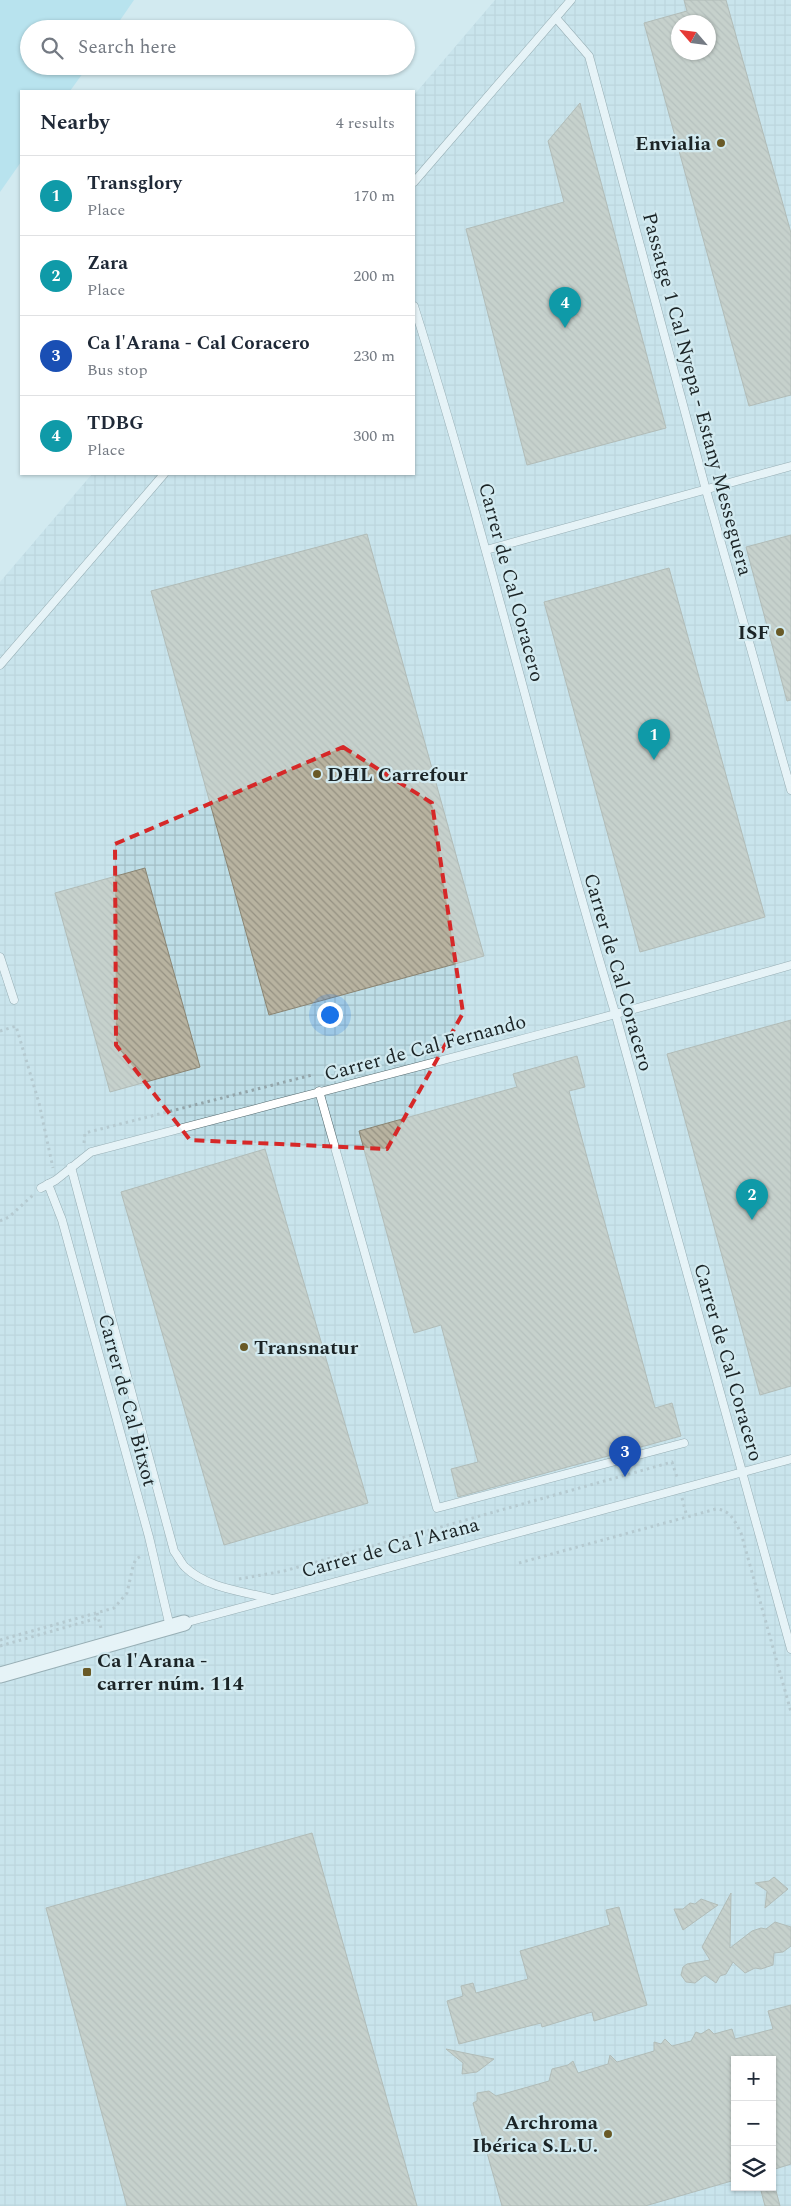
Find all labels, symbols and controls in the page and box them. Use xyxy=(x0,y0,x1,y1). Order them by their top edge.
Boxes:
north arrow xyxy=(671,15,716,60)
search box xyxy=(20,20,415,75)
text: Search here xyxy=(78,33,177,62)
icon: search xyxy=(38,34,66,62)
text: Nearby xyxy=(40,107,110,139)
text: 4 results xyxy=(336,111,395,135)
place label: Envialia xyxy=(635,129,712,159)
marker: Envialia xyxy=(715,137,727,149)
text: Transglory xyxy=(87,169,182,198)
text: 1 xyxy=(52,184,60,208)
text: 170 m xyxy=(353,184,395,208)
text: Place xyxy=(87,198,125,222)
street label: Passatge 1 Cal Nyepa - Estany Messeguera xyxy=(634,209,760,580)
text: Zara xyxy=(87,249,128,278)
text: 2 xyxy=(52,264,60,288)
text: 200 m xyxy=(353,264,395,288)
text: Place xyxy=(87,278,125,302)
pin: 4 xyxy=(549,287,581,328)
text: Ca l'Arana - Cal Coracero xyxy=(87,329,310,358)
text: 3 xyxy=(52,344,60,368)
text: 230 m xyxy=(353,344,395,368)
text: Bus stop xyxy=(87,358,148,382)
text: TDBG xyxy=(87,409,144,438)
text: 4 xyxy=(52,424,60,448)
text: 300 m xyxy=(353,424,395,448)
text: Place xyxy=(87,438,125,462)
street label: Carrer de Cal Coracero xyxy=(470,479,552,685)
place label: ISF xyxy=(738,618,770,648)
marker: ISF xyxy=(774,626,786,638)
pin: 1 xyxy=(638,719,670,760)
place label: DHL Carrefour xyxy=(327,760,468,790)
marker: DHL Carrefour xyxy=(311,768,323,780)
street label: Carrer de Cal Coracero xyxy=(575,870,661,1075)
your location xyxy=(317,1002,343,1028)
street label: Carrer de Cal Fernando xyxy=(321,1007,530,1089)
pin: 2 xyxy=(736,1179,768,1220)
street label: Carrer de Cal Coracero xyxy=(685,1260,771,1465)
street label: Carrer de Cal Bitxot xyxy=(90,1310,165,1490)
place label: Transnatur xyxy=(254,1333,359,1363)
marker: Transnatur xyxy=(238,1341,250,1353)
pin: 3 xyxy=(609,1436,641,1477)
street label: Carrer de Ca l'Arana xyxy=(298,1510,483,1586)
place label: Ca l'Arana - carrer núm. 114 xyxy=(97,1646,244,1699)
marker: Ca l'Arana - carrer núm. 114 xyxy=(81,1666,93,1678)
map controls xyxy=(731,2056,776,2191)
button: + xyxy=(731,2056,776,2101)
button: − xyxy=(731,2101,776,2146)
place label: Archroma Ibérica S.L.U. xyxy=(472,2108,599,2161)
marker: Archroma Ibérica S.L.U. xyxy=(602,2128,614,2140)
button: layers xyxy=(731,2146,776,2191)

